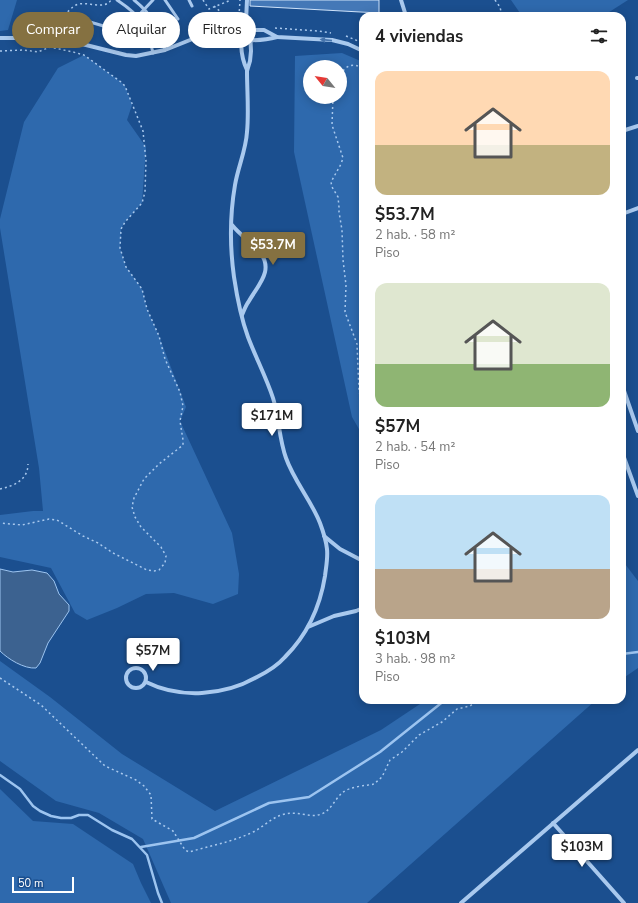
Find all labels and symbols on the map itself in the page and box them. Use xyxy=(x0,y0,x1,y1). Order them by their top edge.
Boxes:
one-way arrow xyxy=(320,37,332,43)
north arrow xyxy=(303,60,347,104)
pin: $53.7M xyxy=(240,232,306,266)
pin: $171M xyxy=(244,403,300,437)
pin: $57M xyxy=(129,638,177,672)
pin: $103M xyxy=(554,834,610,868)
scale bar xyxy=(12,875,74,894)

